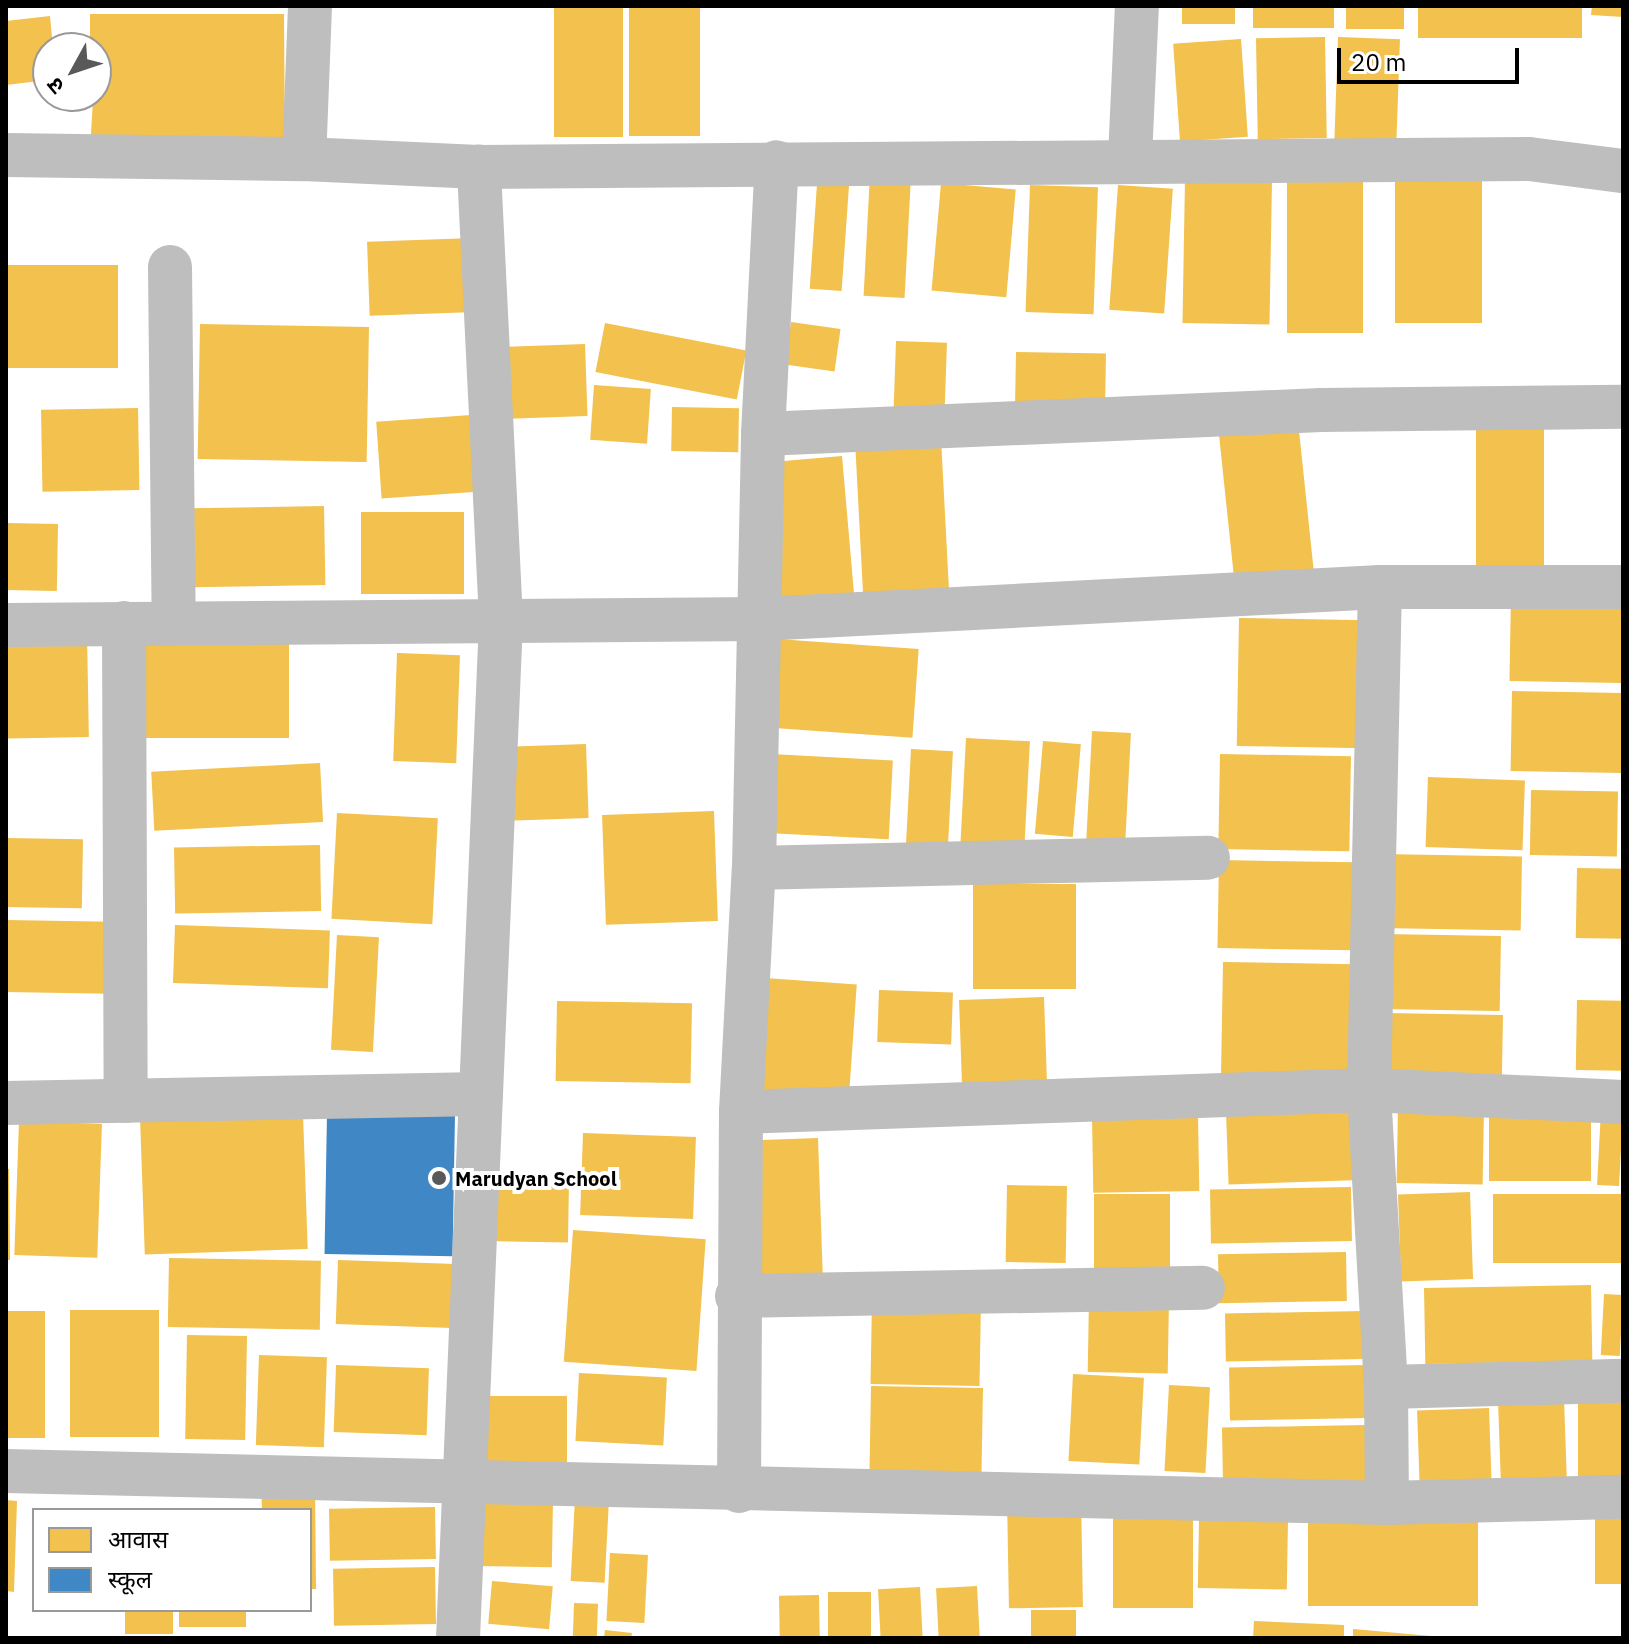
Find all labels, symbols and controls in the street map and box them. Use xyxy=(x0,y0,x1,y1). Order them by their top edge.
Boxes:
north arrow xyxy=(32,32,112,112)
scale bar xyxy=(1341,32,1523,82)
text: 20 m xyxy=(1351,46,1406,78)
text: उ xyxy=(40,72,70,101)
place label: Marudyan School xyxy=(455,1166,617,1190)
marker: Marudyan School xyxy=(430,1169,448,1187)
legend xyxy=(32,1508,312,1612)
text: आवास xyxy=(108,1523,168,1555)
text: स्कूल xyxy=(108,1563,152,1595)

